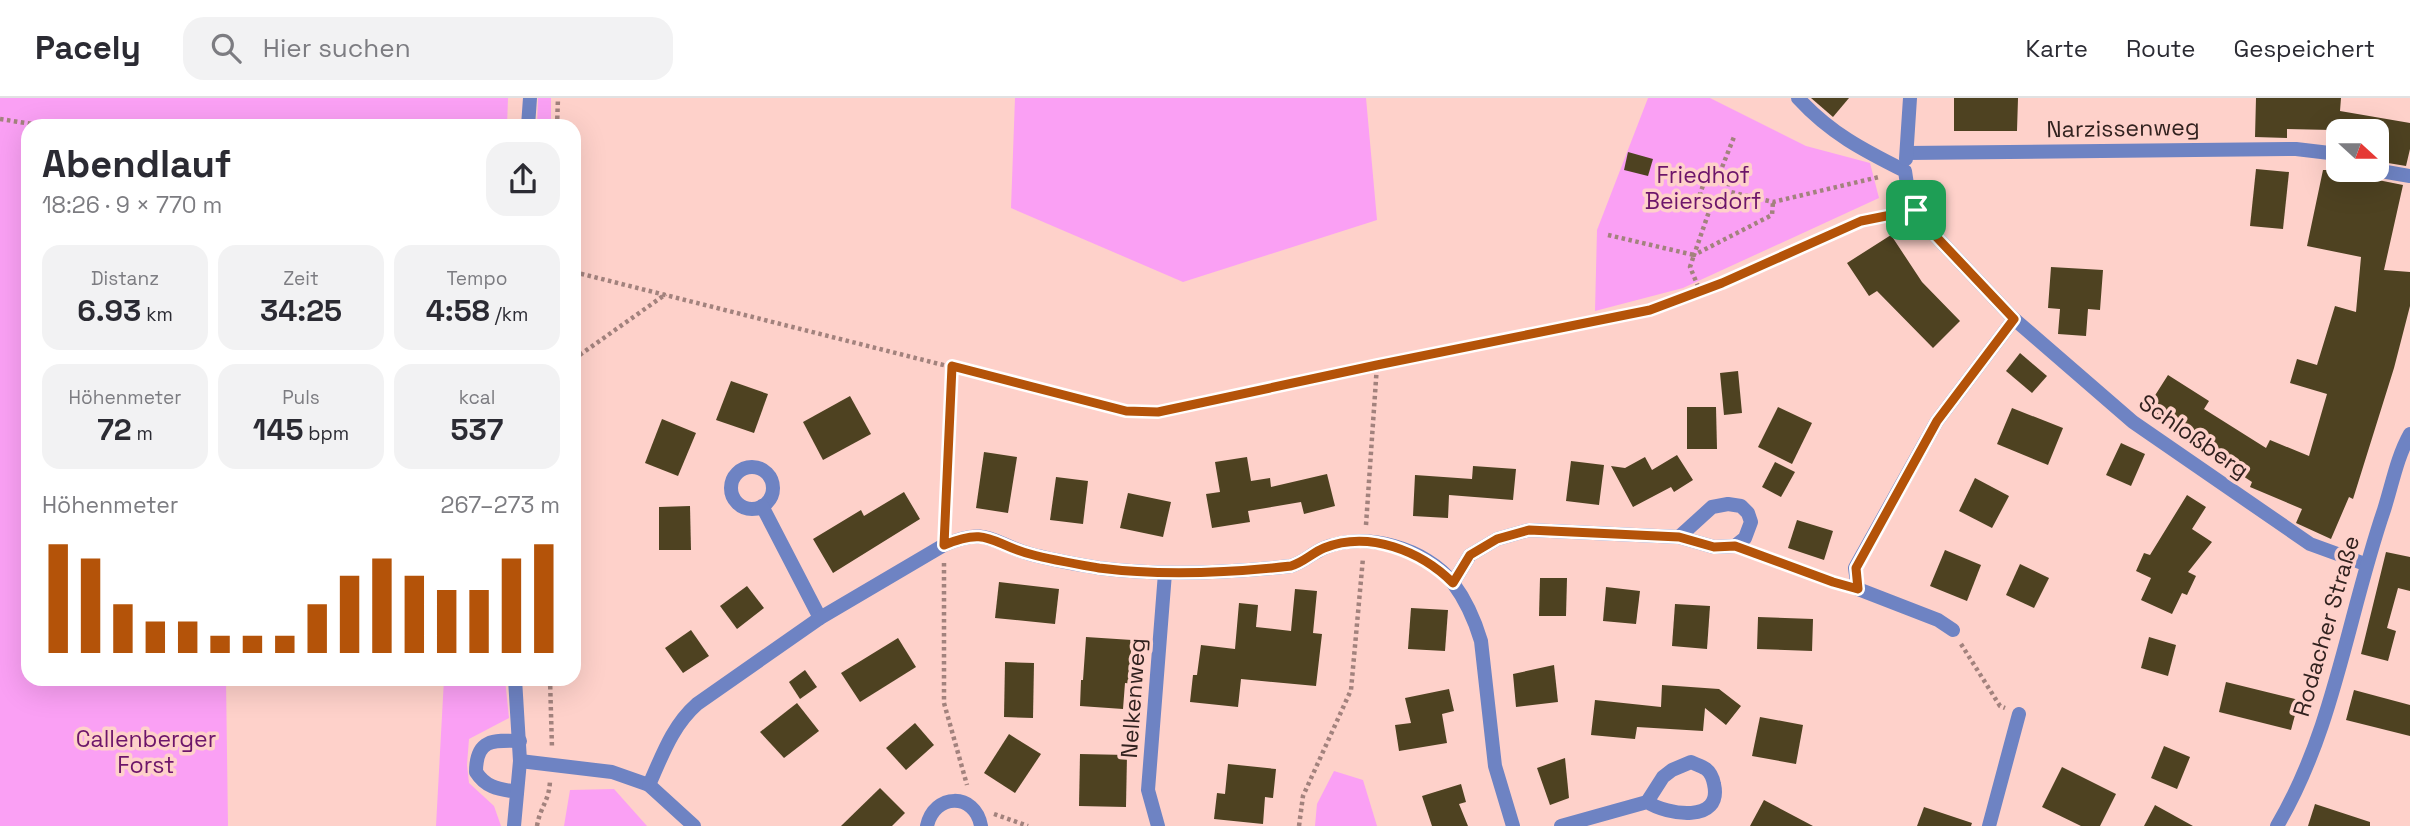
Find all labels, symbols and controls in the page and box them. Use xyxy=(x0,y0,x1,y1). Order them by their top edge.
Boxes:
search box xyxy=(183,17,673,80)
text: Pacely xyxy=(35,27,141,69)
icon: search xyxy=(207,29,245,67)
text: Hier suchen xyxy=(263,31,411,65)
text: Karte xyxy=(2026,33,2088,64)
text: Route xyxy=(2126,33,2195,64)
text: Gespeichert xyxy=(2233,33,2375,64)
street label: Narzissenweg xyxy=(2046,112,2200,144)
north arrow xyxy=(2326,119,2389,182)
map controls xyxy=(2326,119,2389,182)
text: Abendlauf xyxy=(42,140,231,188)
button: share xyxy=(486,142,560,216)
park label: Friedhof Beiersdorf xyxy=(1645,160,1761,216)
pin xyxy=(1886,180,1946,240)
text: 18:26 · 9 × 770 m xyxy=(42,190,222,220)
icon: arrive xyxy=(1897,191,1935,229)
text: Distanz xyxy=(91,266,159,291)
text: Zeit xyxy=(283,266,319,291)
text: Tempo xyxy=(447,266,507,291)
text: 6.93 xyxy=(77,291,141,330)
text: 34:25 xyxy=(260,291,342,330)
text: 4:58 xyxy=(426,291,490,330)
text: km xyxy=(141,302,173,327)
text: /km xyxy=(490,302,528,327)
text: Höhenmeter xyxy=(69,385,181,410)
text: Puls xyxy=(282,385,320,410)
text: kcal xyxy=(459,385,495,410)
street label: Schloßberg xyxy=(2133,387,2255,485)
text: 72 xyxy=(97,410,132,449)
text: 145 xyxy=(253,410,303,449)
text: 537 xyxy=(451,410,503,449)
text: m xyxy=(132,421,153,446)
text: bpm xyxy=(303,421,349,446)
text: Höhenmeter xyxy=(42,490,179,520)
text: 267–273 m xyxy=(441,490,560,520)
street label: Rodacher Straße xyxy=(2286,532,2366,720)
street label: Nelkenweg xyxy=(1114,637,1152,759)
park label: Callenberger Forst xyxy=(76,724,216,780)

